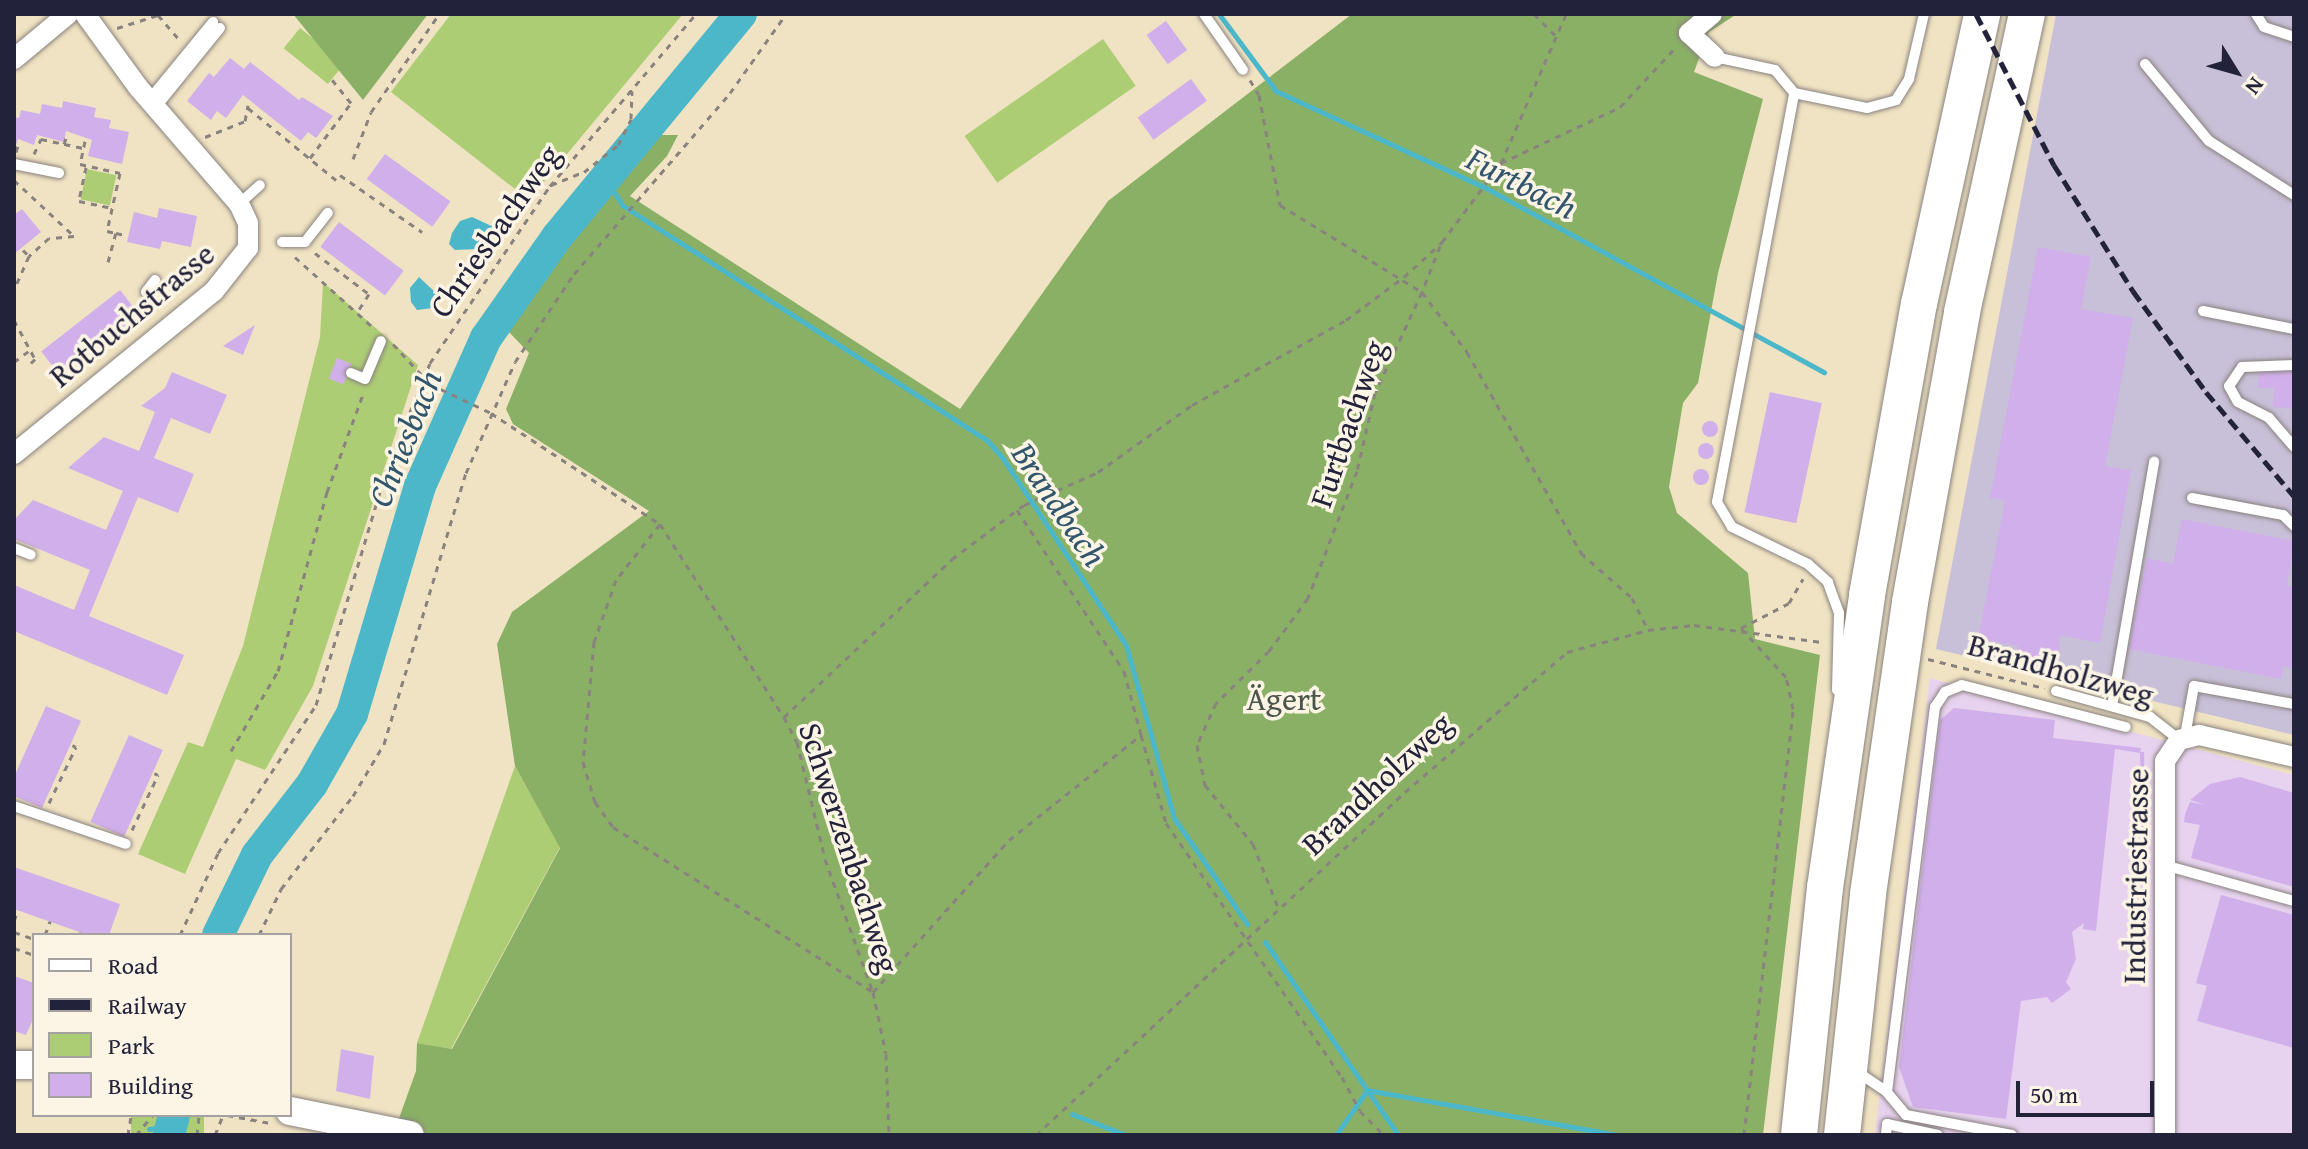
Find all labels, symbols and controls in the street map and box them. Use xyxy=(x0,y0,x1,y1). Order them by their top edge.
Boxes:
north arrow xyxy=(2196,32,2276,112)
text: N xyxy=(2238,71,2272,102)
street label: Chriesbachweg xyxy=(421,137,569,325)
water label: Furtbach xyxy=(1460,137,1584,227)
street label: Rotbuchstrasse xyxy=(42,235,222,395)
street label: Furtbachweg xyxy=(1302,336,1394,512)
water label: Chriesbach xyxy=(358,364,450,512)
water label: Brandbach xyxy=(1004,434,1116,574)
street label: Brandholzweg xyxy=(1964,625,2158,715)
park label: Ägert xyxy=(1247,680,1321,718)
street label: Brandholzweg xyxy=(1294,705,1460,863)
street label: Schwerzenbachweg xyxy=(790,718,908,978)
street label: Industriestrasse xyxy=(2115,768,2157,984)
legend xyxy=(32,933,292,1117)
text: Road xyxy=(108,948,158,983)
text: Railway xyxy=(108,988,187,1023)
text: Park xyxy=(108,1028,154,1063)
scale bar xyxy=(2020,1065,2158,1115)
text: Building xyxy=(108,1068,193,1103)
text: 50 m xyxy=(2030,1077,2078,1112)

